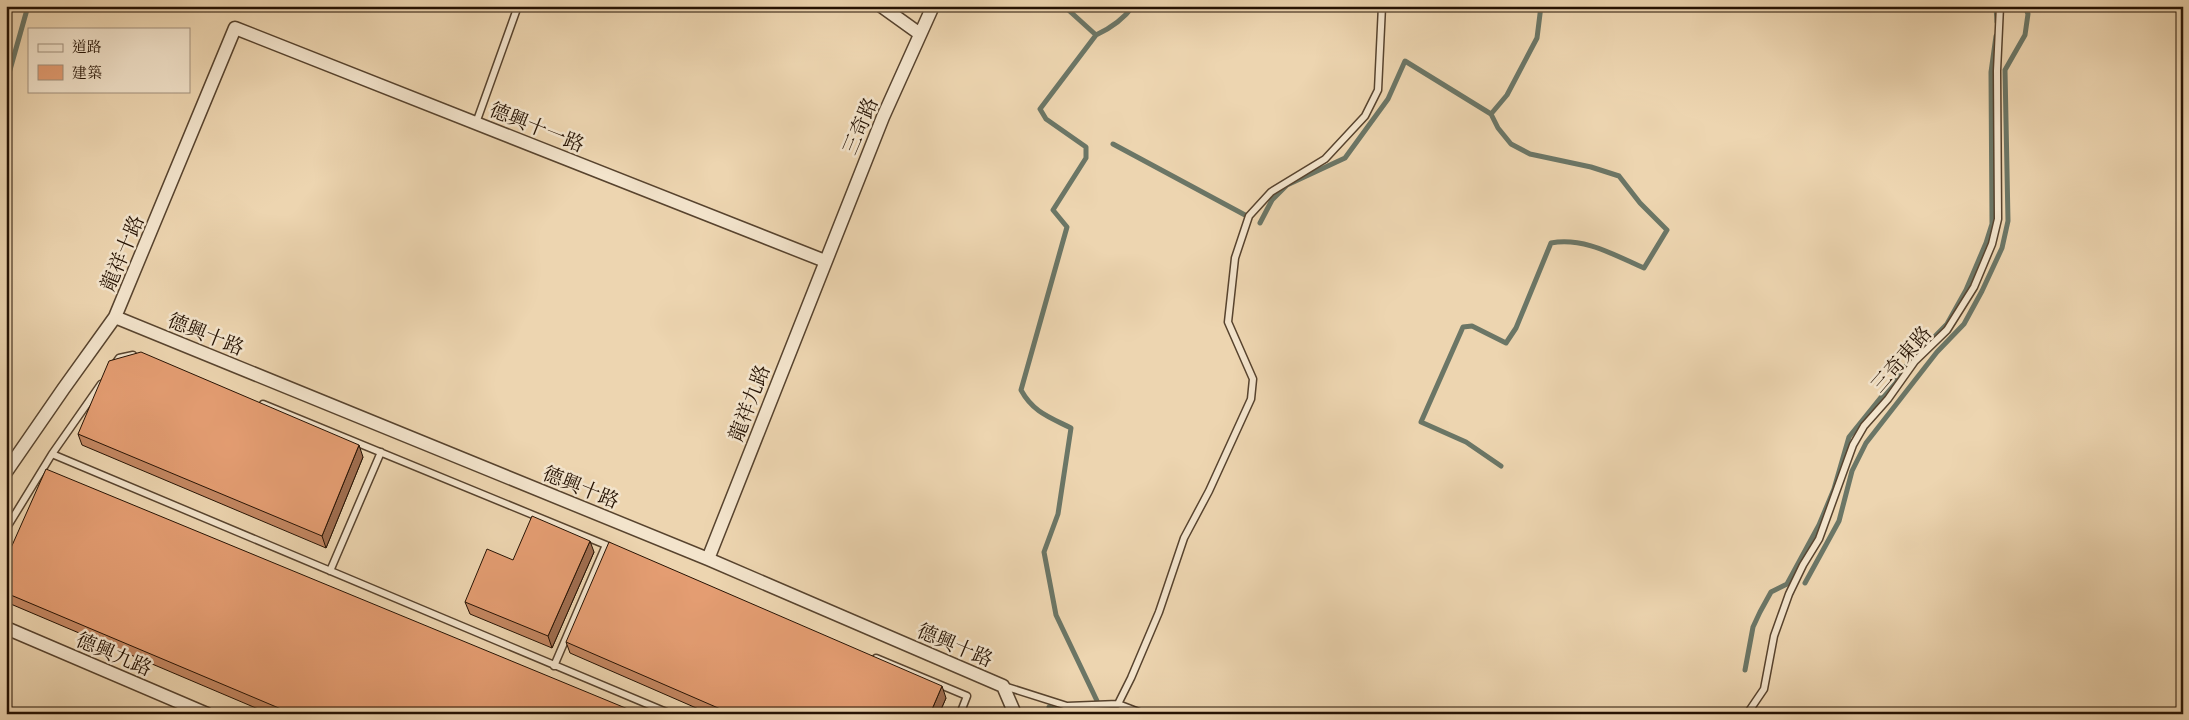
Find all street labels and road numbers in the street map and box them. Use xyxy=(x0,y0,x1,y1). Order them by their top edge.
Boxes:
street label: 三奇路 xyxy=(839,94,883,158)
street label: 德興十一路 xyxy=(486,99,587,157)
street label: 龍祥十路 xyxy=(97,212,149,295)
street label: 德興十路 xyxy=(164,310,247,360)
street label: 三奇東路 xyxy=(1867,322,1936,397)
street label: 龍祥九路 xyxy=(725,362,775,445)
street label: 德興十路 xyxy=(539,463,622,513)
street label: 德興十路 xyxy=(913,620,996,672)
street label: 德興九路 xyxy=(72,629,155,681)

